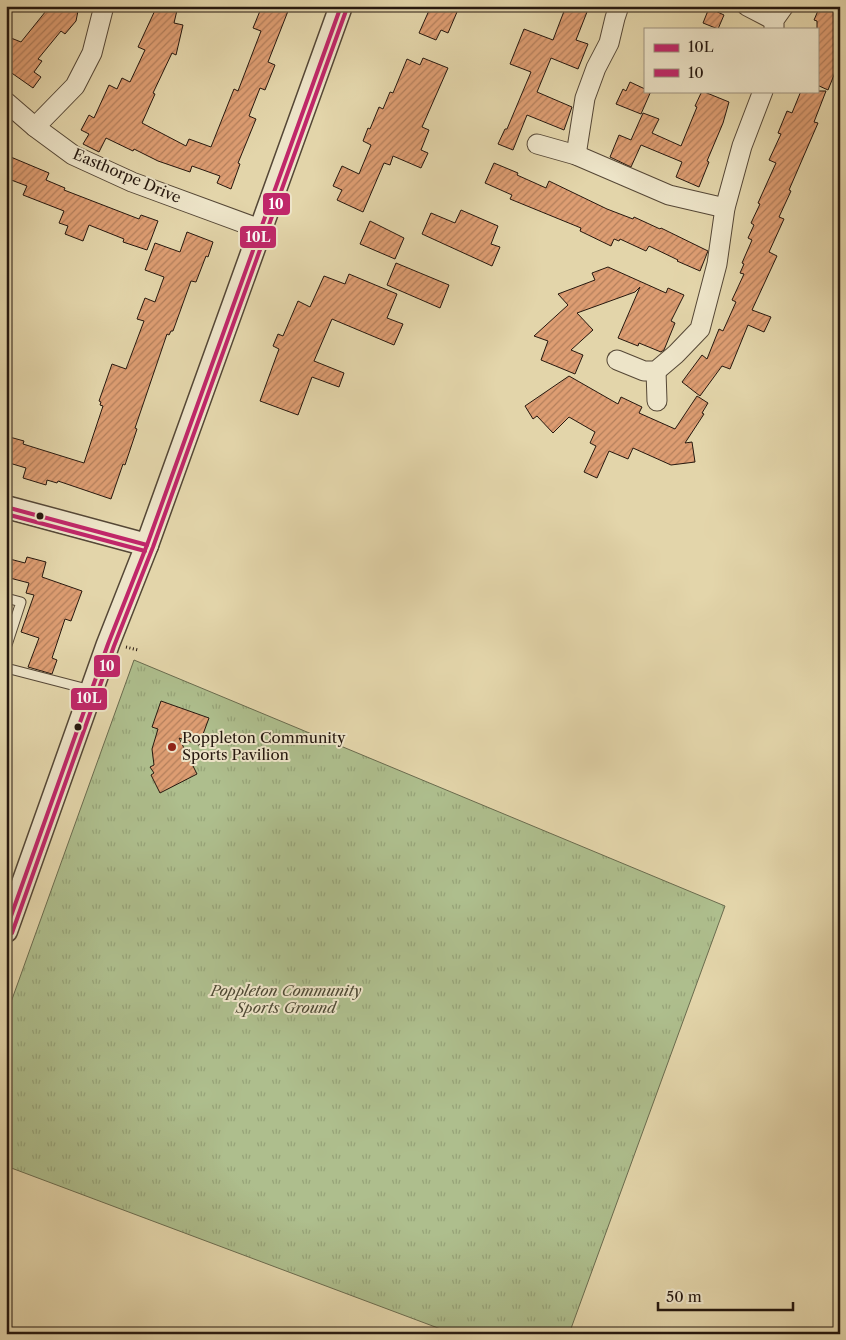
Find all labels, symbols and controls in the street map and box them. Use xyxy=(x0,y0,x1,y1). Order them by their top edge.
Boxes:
legend xyxy=(644,28,818,92)
text: 10L xyxy=(688,37,714,56)
text: 10 xyxy=(688,63,704,82)
street label: Easthorpe Drive xyxy=(70,144,184,207)
line badge: 10 xyxy=(262,192,291,216)
text: 10 xyxy=(268,195,284,213)
line badge: 10L xyxy=(239,225,277,249)
text: 10L xyxy=(246,228,271,246)
unlabelled marker xyxy=(35,511,45,521)
line badge: 10 xyxy=(93,654,121,678)
text: 10 xyxy=(99,657,115,675)
line badge: 10L xyxy=(70,687,108,711)
text: 10L xyxy=(77,689,102,707)
unlabelled marker xyxy=(73,722,83,732)
place label: Poppleton Community Sports Pavilion xyxy=(182,728,346,764)
marker: Poppleton Community Sports Pavilion xyxy=(166,741,178,753)
park label: Poppleton Community Sports Ground xyxy=(209,981,362,1017)
scale bar xyxy=(658,1280,794,1312)
text: 50 m xyxy=(666,1287,702,1306)

